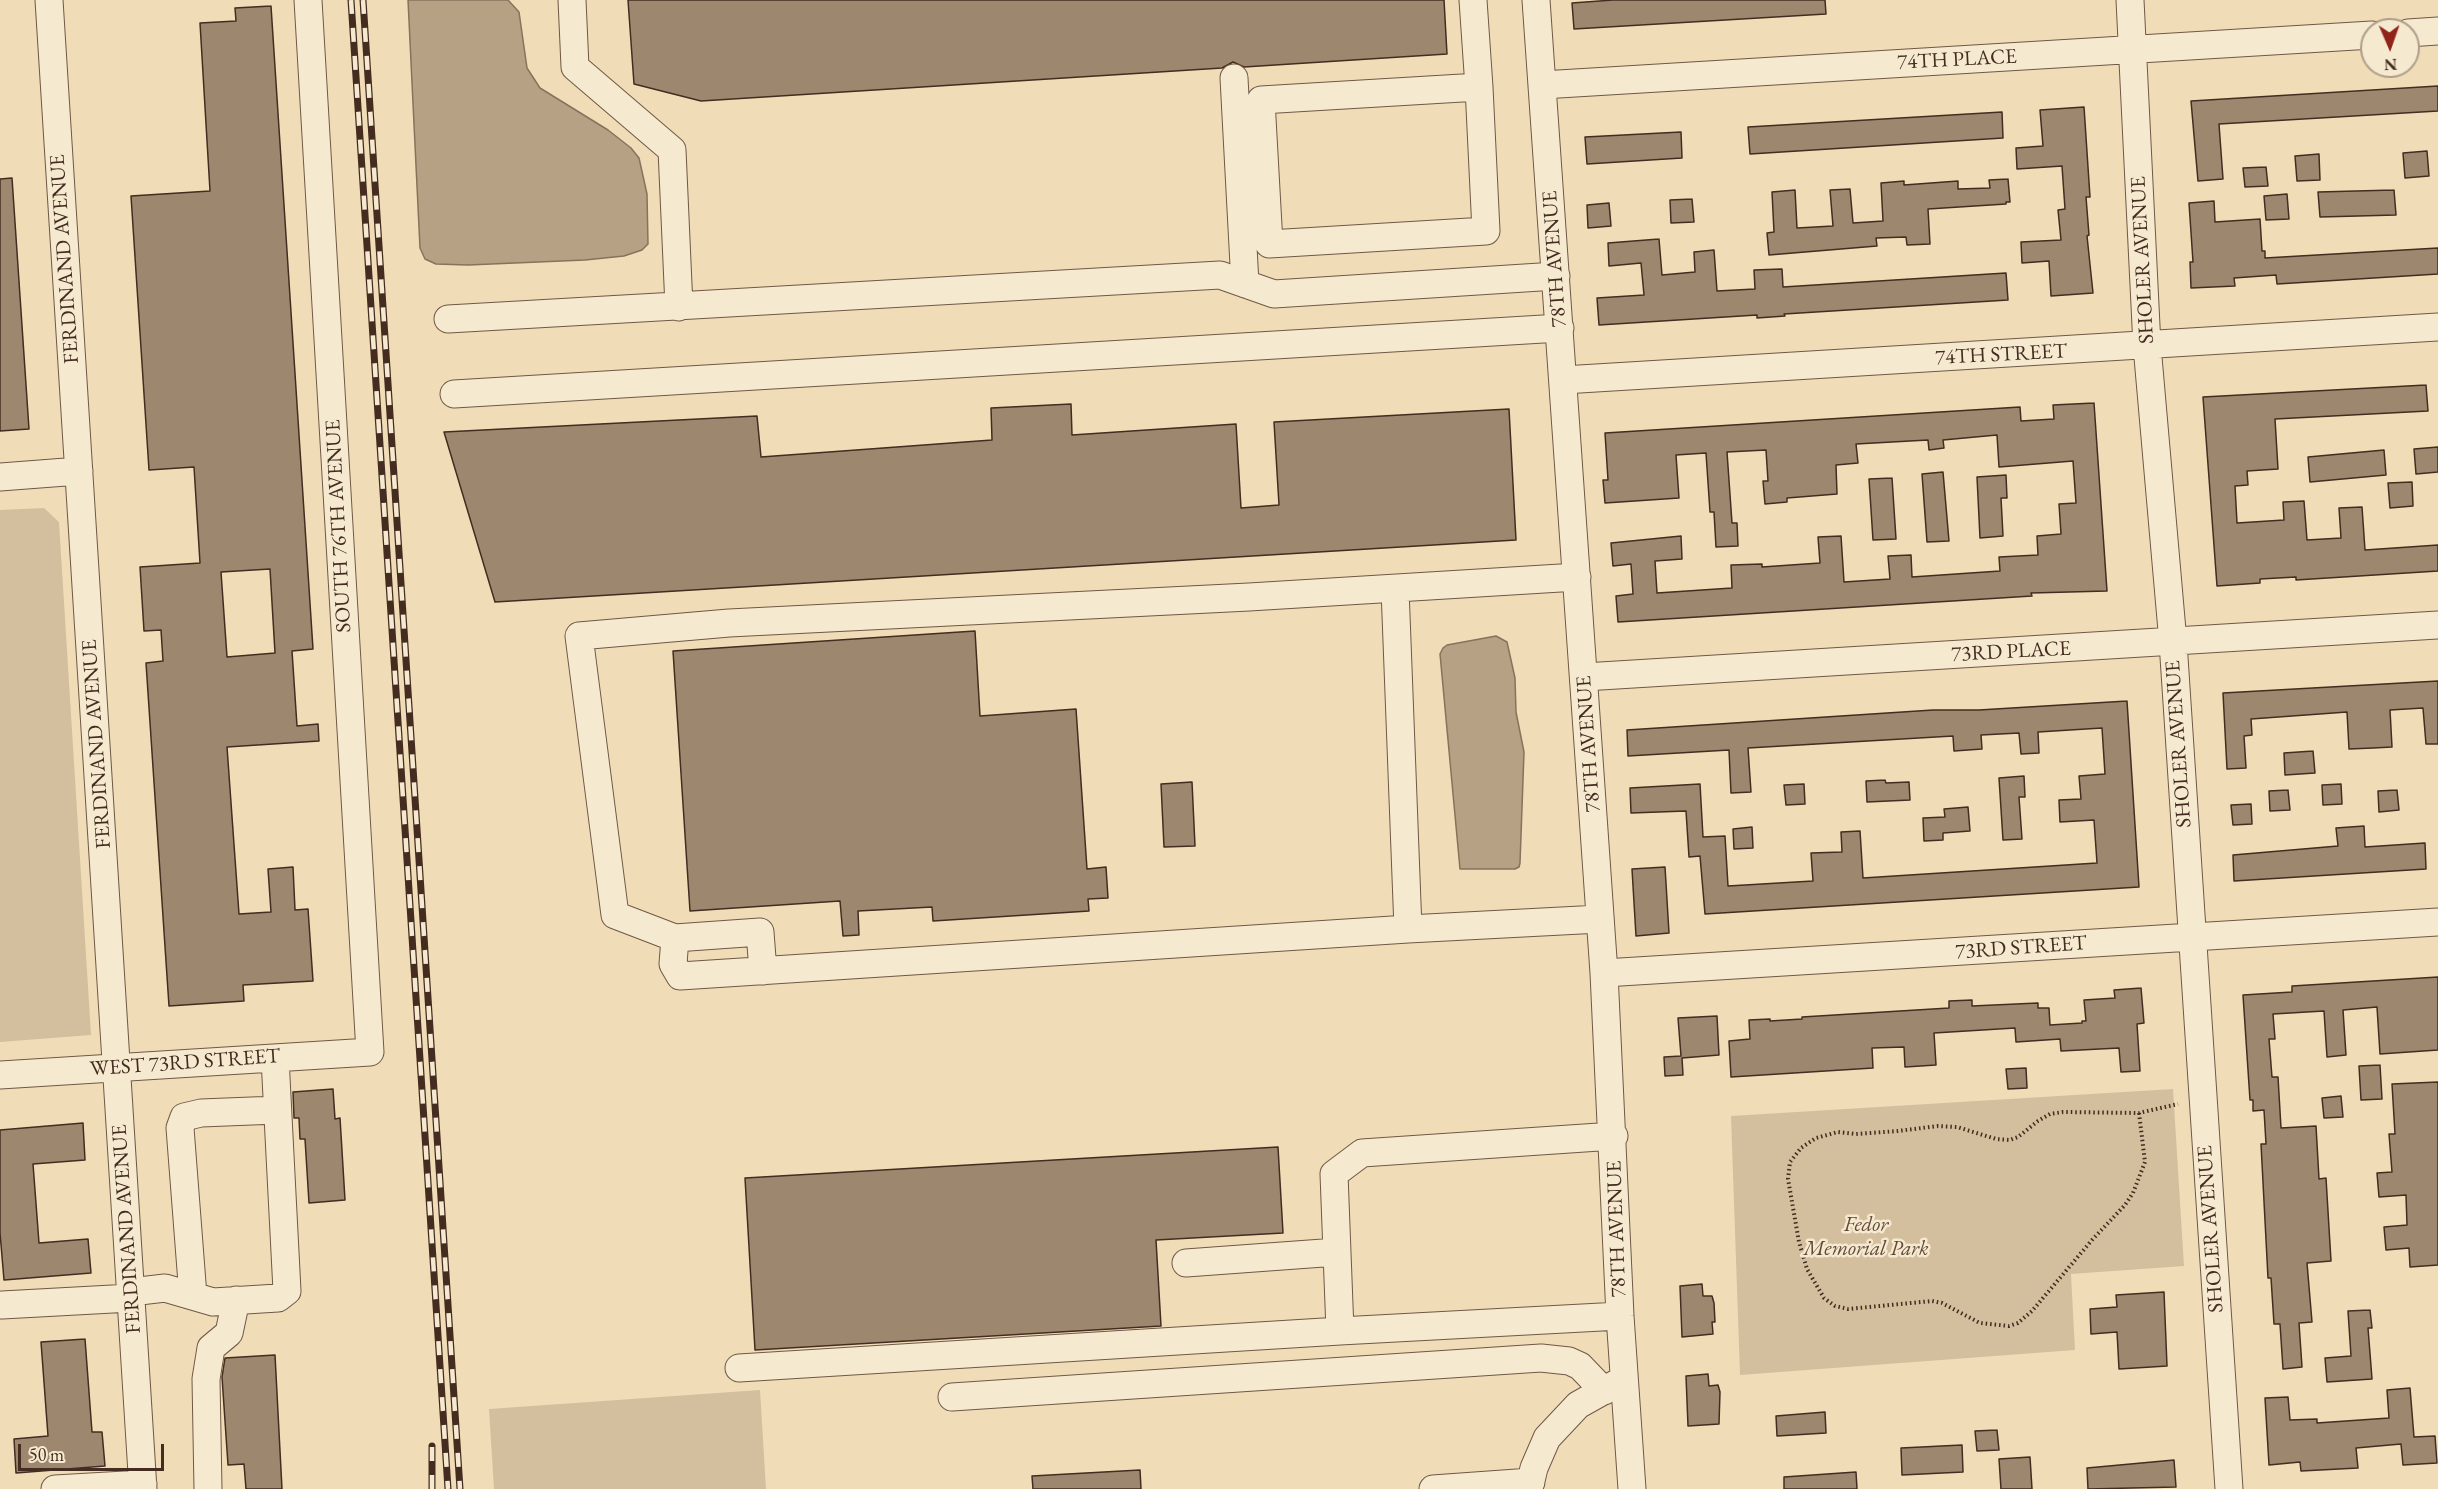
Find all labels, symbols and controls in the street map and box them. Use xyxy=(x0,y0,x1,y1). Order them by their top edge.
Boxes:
north arrow xyxy=(2360,18,2420,78)
street label: 74TH PLACE xyxy=(1896,44,2018,76)
text: N xyxy=(2384,54,2397,75)
street label: FERDINAND AVENUE xyxy=(45,153,85,365)
street label: SHOLER AVENUE xyxy=(2126,176,2160,344)
street label: 78TH AVENUE xyxy=(1538,190,1572,328)
street label: 74TH STREET xyxy=(1934,339,2068,371)
street label: SOUTH 76TH AVENUE xyxy=(321,419,357,633)
street label: 73RD PLACE xyxy=(1951,636,2071,668)
street label: FERDINAND AVENUE xyxy=(77,638,117,850)
street label: SHOLER AVENUE xyxy=(2161,660,2197,828)
street label: 78TH AVENUE xyxy=(1572,675,1606,813)
street label: 73RD STREET xyxy=(1954,931,2088,965)
street label: WEST 73RD STREET xyxy=(89,1044,281,1082)
street label: FERDINAND AVENUE xyxy=(107,1123,147,1335)
street label: SHOLER AVENUE xyxy=(2193,1145,2229,1313)
street label: 78TH AVENUE xyxy=(1602,1160,1632,1298)
park label: Fedor Memorial Park xyxy=(1803,1212,1929,1262)
scale bar xyxy=(21,1432,166,1470)
text: 50 m xyxy=(29,1443,64,1466)

